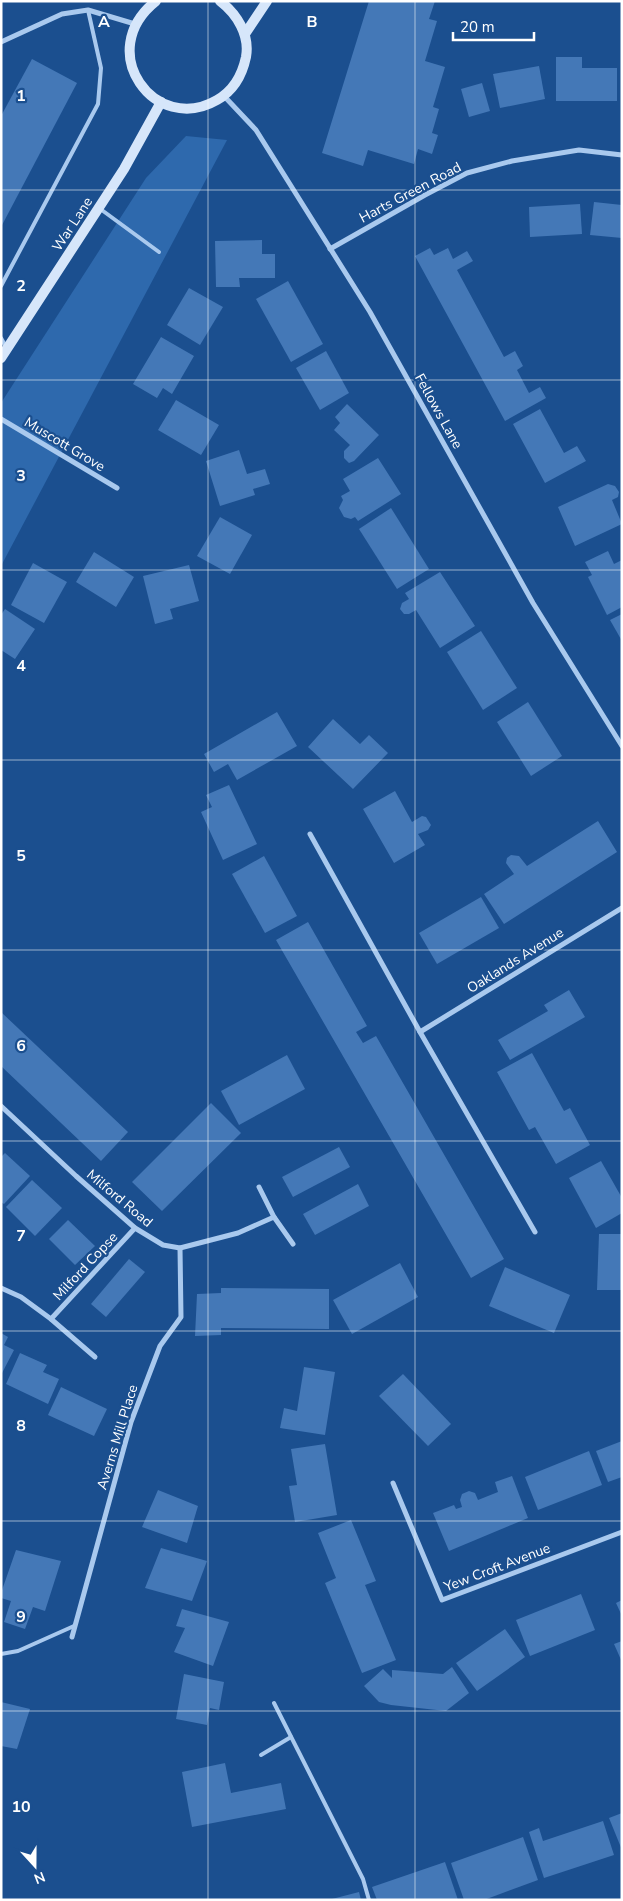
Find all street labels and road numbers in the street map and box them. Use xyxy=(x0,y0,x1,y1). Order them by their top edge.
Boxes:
street label: Harts Green Road xyxy=(356,158,464,227)
street label: War Lane xyxy=(48,193,97,255)
street label: Fellows Lane xyxy=(410,370,467,452)
street label: Muscott Grove xyxy=(21,413,109,476)
street label: Oaklands Avenue xyxy=(463,923,567,998)
street label: Milford Road xyxy=(83,1165,157,1232)
street label: Milford Copse xyxy=(49,1228,122,1305)
street label: Averns Mill Place xyxy=(92,1382,142,1492)
street label: Yew Croft Avenue xyxy=(440,1538,553,1597)

